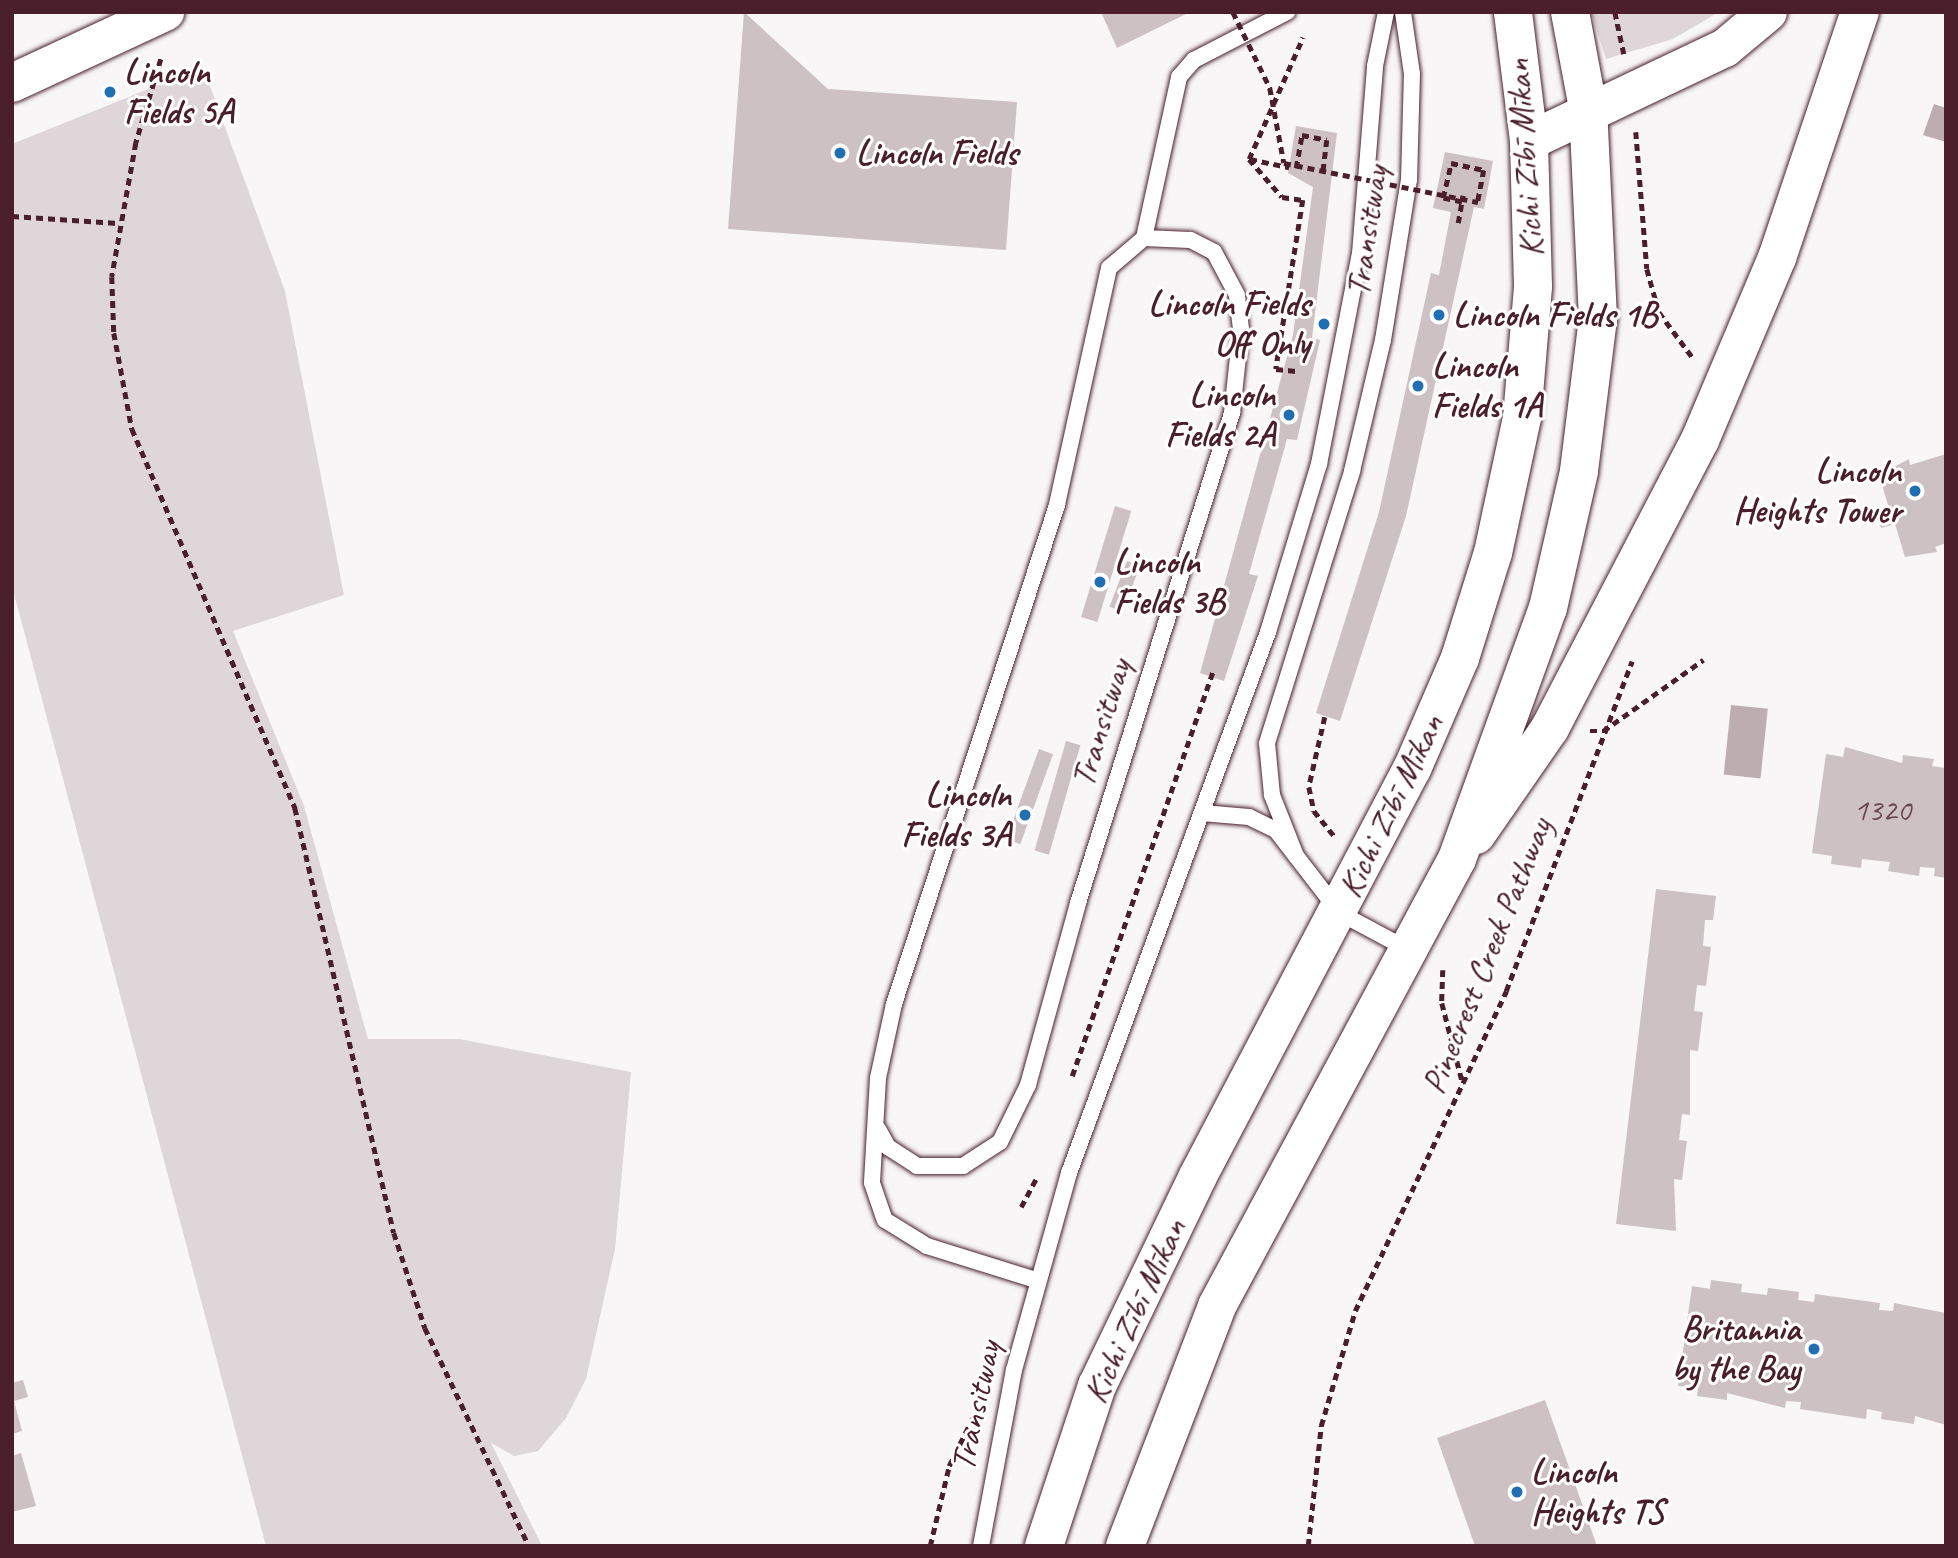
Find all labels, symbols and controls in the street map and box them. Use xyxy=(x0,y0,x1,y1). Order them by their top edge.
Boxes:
place label: Lincoln Fields 5A xyxy=(124,51,233,133)
street label: Kichi Zībī Mīkan xyxy=(1497,58,1553,258)
marker: Lincoln Fields 5A xyxy=(102,84,118,100)
place label: Lincoln Fields xyxy=(856,132,1018,174)
marker: Lincoln Fields xyxy=(830,143,850,163)
street label: Transitway xyxy=(1337,163,1397,299)
place label: Lincoln Fields Off Only xyxy=(1148,283,1310,365)
place label: Lincoln Fields 1B xyxy=(1453,294,1658,336)
marker: Lincoln Fields 1B xyxy=(1431,307,1447,323)
marker: Lincoln Fields Off Only xyxy=(1316,316,1332,332)
place label: Lincoln Fields 1A xyxy=(1432,345,1542,427)
place label: Lincoln Fields 2A xyxy=(1165,374,1275,456)
marker: Lincoln Fields 1A xyxy=(1410,378,1426,394)
marker: Lincoln Fields 2A xyxy=(1281,407,1297,423)
place label: Lincoln Heights Tower xyxy=(1734,450,1901,532)
marker: Lincoln Heights Tower xyxy=(1907,483,1923,499)
place label: Lincoln Fields 3B xyxy=(1114,541,1224,623)
marker: Lincoln Fields 3B xyxy=(1092,574,1108,590)
street label: Transitway xyxy=(1062,654,1140,792)
street label: Kichi Zībī Mīkan xyxy=(1329,708,1453,904)
place label: Lincoln Fields 3A xyxy=(901,774,1011,856)
house number: 1320 xyxy=(1853,791,1911,829)
marker: Lincoln Fields 3A xyxy=(1017,807,1033,823)
street label: Pinecrest Creek Pathway xyxy=(1413,812,1561,1100)
street label: Kichi Zībī Mīkan xyxy=(1074,1212,1196,1410)
place label: Britannia by the Bay xyxy=(1671,1308,1800,1390)
street label: Transitway xyxy=(942,1337,1010,1475)
marker: Britannia by the Bay xyxy=(1806,1341,1822,1357)
place label: Lincoln Heights TS xyxy=(1531,1451,1664,1533)
marker: Lincoln Heights TS xyxy=(1509,1484,1525,1500)

